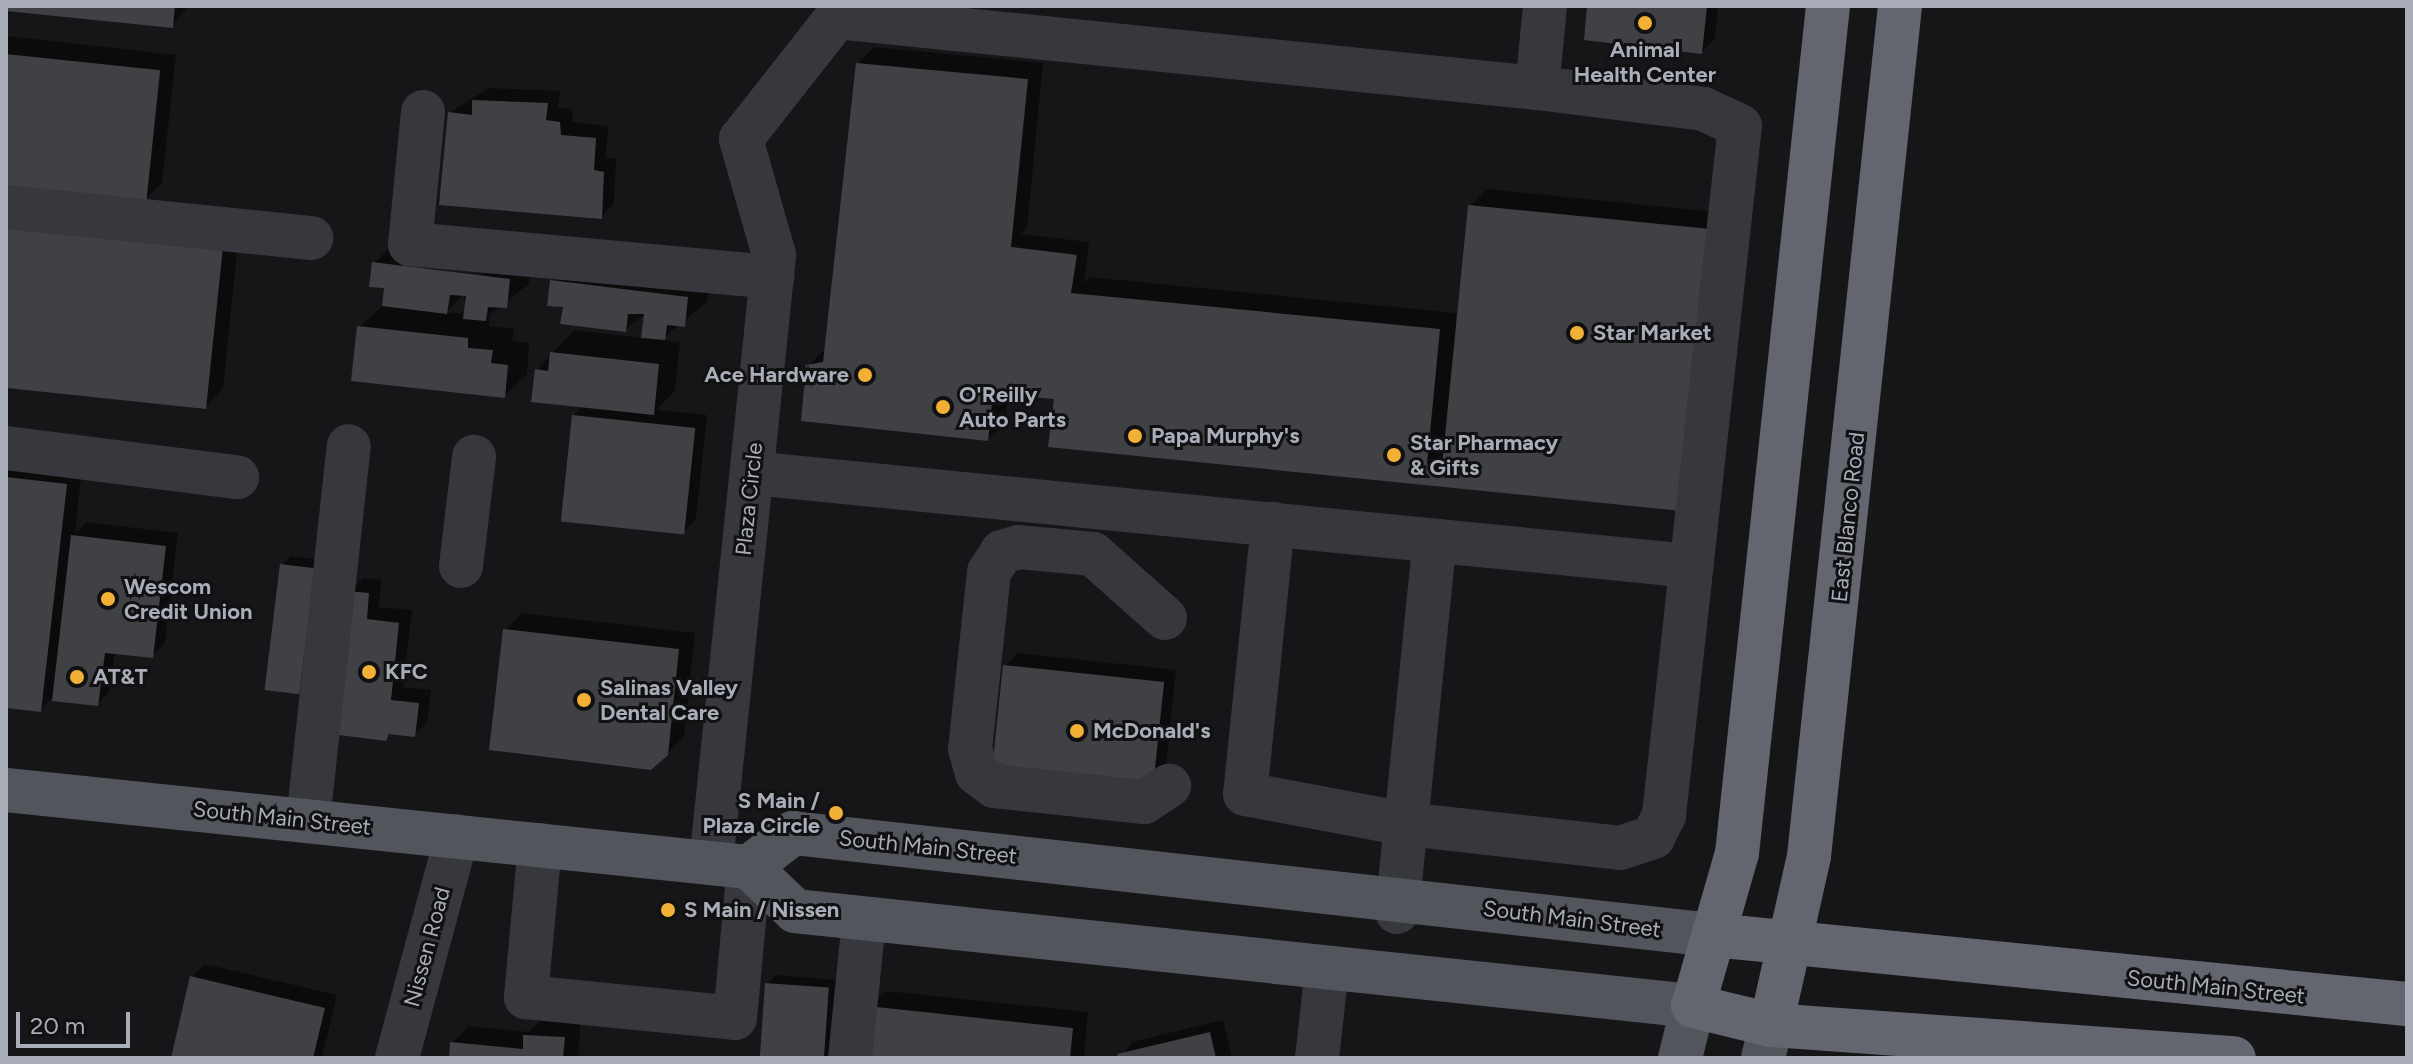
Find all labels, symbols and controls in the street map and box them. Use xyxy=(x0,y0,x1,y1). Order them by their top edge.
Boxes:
marker: Animal Health Center xyxy=(1636,14,1654,32)
place label: Animal Health Center xyxy=(1574,36,1716,88)
place label: Star Market xyxy=(1593,320,1712,346)
marker: Star Market xyxy=(1568,324,1586,342)
place label: Ace Hardware xyxy=(704,362,849,388)
marker: Ace Hardware xyxy=(856,366,874,384)
place label: O'Reilly Auto Parts xyxy=(959,381,1066,432)
marker: O'Reilly Auto Parts xyxy=(934,398,952,416)
place label: Papa Murphy's xyxy=(1151,423,1299,449)
marker: Papa Murphy's xyxy=(1126,427,1144,445)
place label: Star Pharmacy & Gifts xyxy=(1410,429,1558,480)
street label: East Blanco Road xyxy=(1826,431,1870,603)
street label: Plaza Circle xyxy=(730,441,768,557)
marker: Star Pharmacy & Gifts xyxy=(1385,446,1403,464)
place label: Wescom Credit Union xyxy=(124,573,252,624)
marker: Wescom Credit Union xyxy=(99,590,117,608)
place label: KFC xyxy=(385,659,428,685)
marker: KFC xyxy=(360,663,378,681)
place label: AT&T xyxy=(93,664,148,690)
marker: AT&T xyxy=(68,668,86,686)
place label: Salinas Valley Dental Care xyxy=(600,674,738,726)
marker: Salinas Valley Dental Care xyxy=(575,691,593,709)
place label: McDonald's xyxy=(1093,718,1210,744)
marker: McDonald's xyxy=(1068,722,1086,740)
place label: S Main / Plaza Circle xyxy=(702,787,820,838)
street label: South Main Street xyxy=(192,796,372,840)
marker: S Main / Plaza Circle xyxy=(827,804,845,822)
street label: South Main Street xyxy=(838,825,1018,869)
street label: Nissen Road xyxy=(398,884,456,1010)
street label: South Main Street xyxy=(1482,895,1662,943)
place label: S Main / Nissen xyxy=(684,897,839,923)
marker: S Main / Nissen xyxy=(659,901,677,919)
street label: South Main Street xyxy=(2126,965,2306,1009)
scale bar xyxy=(20,996,134,1046)
text: 20 m xyxy=(30,1011,85,1040)

